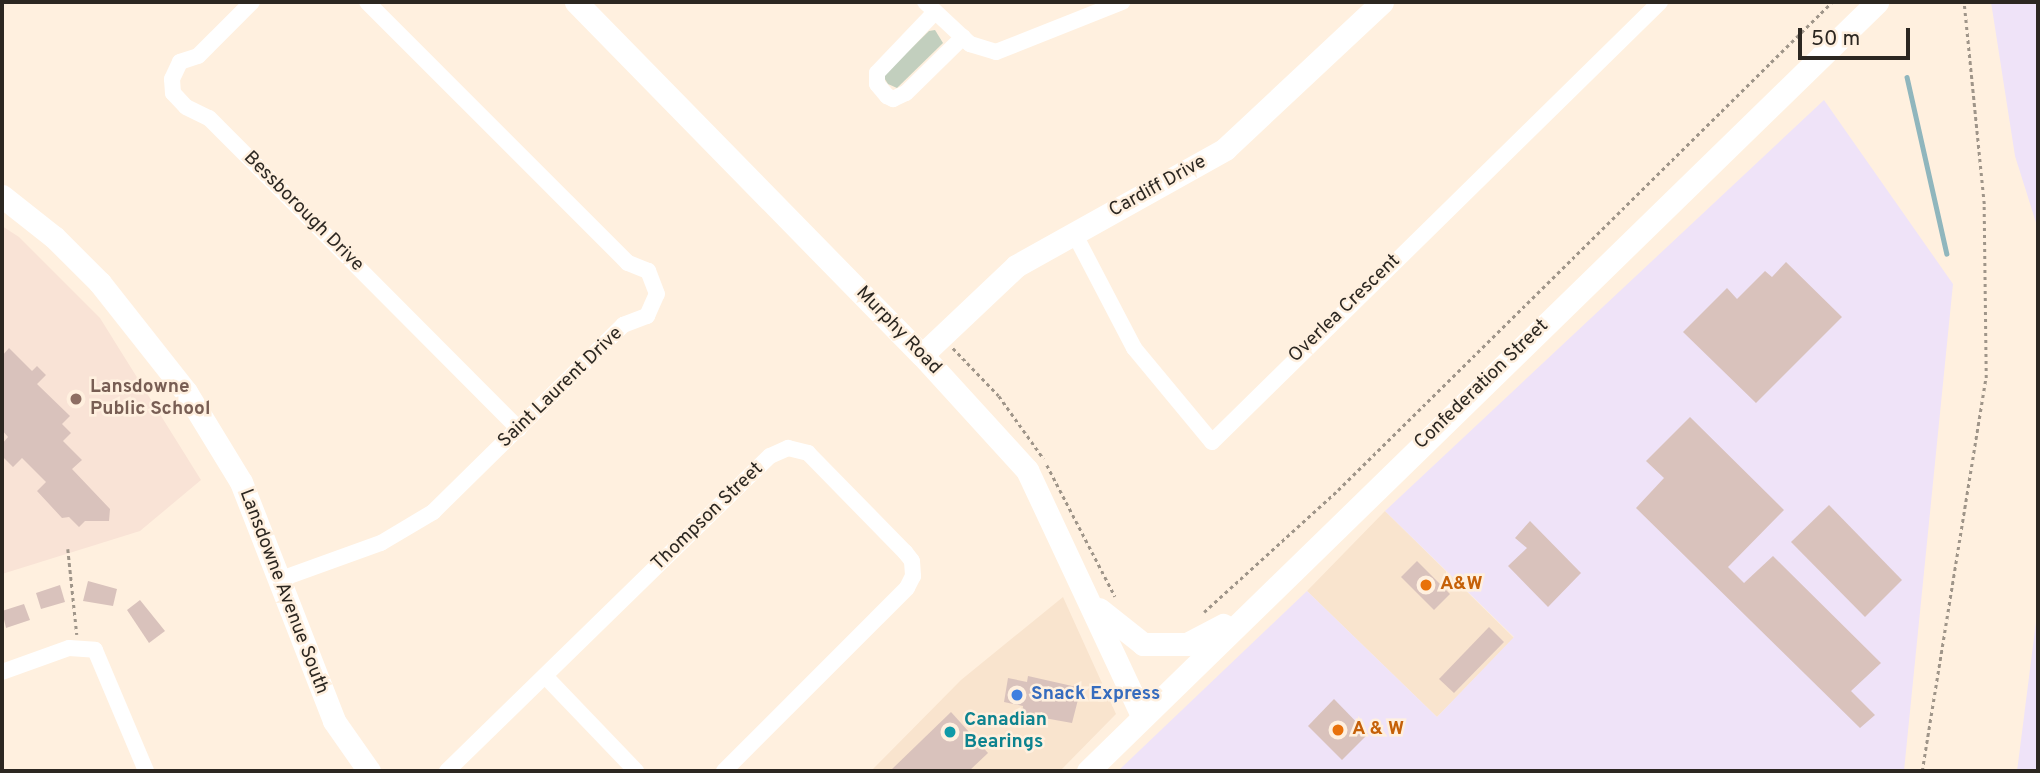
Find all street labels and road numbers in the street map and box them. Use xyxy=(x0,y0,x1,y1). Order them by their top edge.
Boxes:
street label: Bessborough Drive xyxy=(238,147,368,277)
street label: Cardiff Drive xyxy=(1106,151,1210,223)
street label: Overlea Crescent xyxy=(1284,250,1406,368)
street label: Murphy Road xyxy=(850,282,946,380)
street label: Confederation Street xyxy=(1410,315,1554,455)
street label: Saint Laurent Drive xyxy=(494,323,628,453)
street label: Thompson Street xyxy=(648,458,768,576)
street label: Lansdowne Avenue South xyxy=(233,486,333,698)

